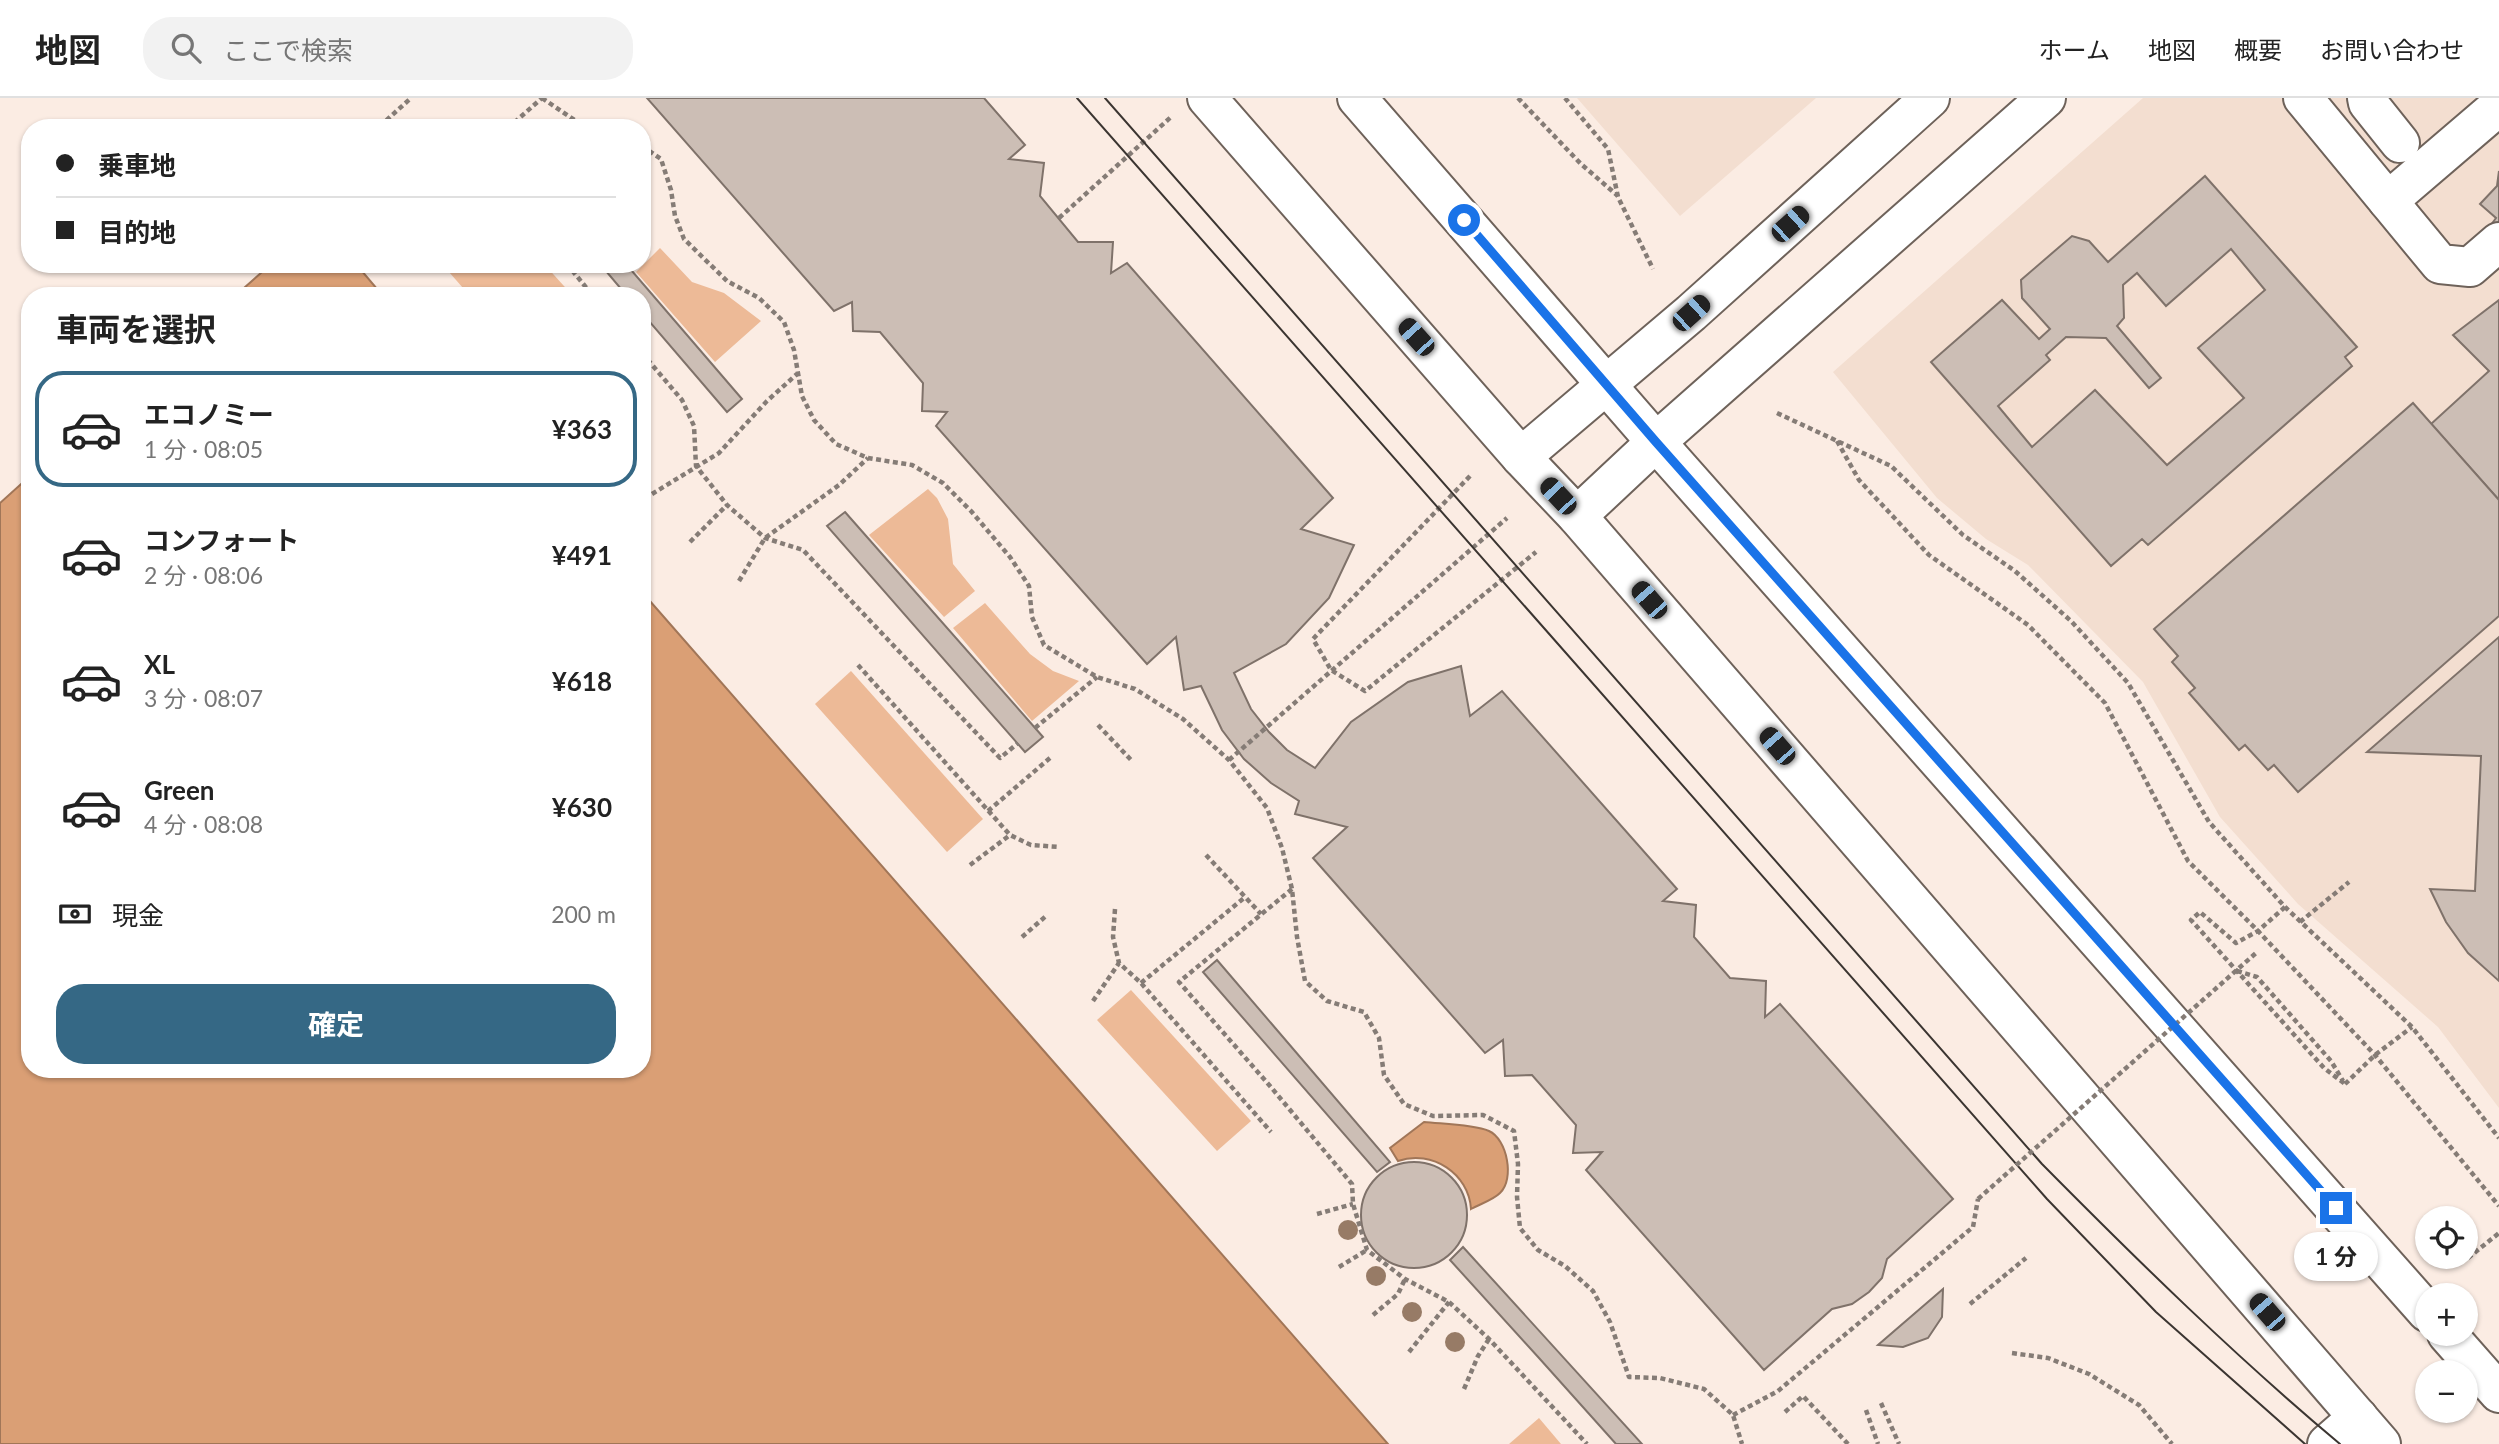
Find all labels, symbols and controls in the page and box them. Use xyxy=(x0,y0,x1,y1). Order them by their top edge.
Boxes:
search box xyxy=(143,17,633,80)
text: 地図 xyxy=(35,29,101,69)
icon: search xyxy=(167,29,205,67)
text: ここで検索 xyxy=(223,34,353,66)
text: ホーム xyxy=(2039,35,2110,64)
text: 地図 xyxy=(2148,35,2196,64)
text: 概要 xyxy=(2234,35,2282,64)
text: お問い合わせ xyxy=(2320,35,2464,64)
text: 乗車地 xyxy=(98,149,176,181)
car xyxy=(1768,202,1813,246)
route start xyxy=(1448,204,1480,236)
text: 目的地 xyxy=(98,216,176,248)
car xyxy=(1669,291,1714,335)
text: 車両を選択 xyxy=(56,309,216,348)
car xyxy=(1395,314,1438,360)
icon: car xyxy=(60,398,123,461)
text: エコノミー xyxy=(144,398,274,430)
text: ¥363 xyxy=(552,413,612,445)
text: 1 分 · 08:05 xyxy=(144,435,263,463)
car xyxy=(1536,473,1581,519)
icon: car xyxy=(60,524,123,587)
text: コンフォート xyxy=(144,524,299,556)
text: ¥491 xyxy=(552,539,612,571)
text: 2 分 · 08:06 xyxy=(144,561,263,589)
car xyxy=(1628,577,1671,623)
text: XL xyxy=(144,648,175,680)
icon: car xyxy=(60,650,123,713)
text: ¥618 xyxy=(552,665,612,697)
text: 3 分 · 08:07 xyxy=(144,684,263,712)
car xyxy=(1756,723,1799,769)
text: Green xyxy=(144,774,214,806)
icon: car xyxy=(60,776,123,839)
text: ¥630 xyxy=(552,791,612,823)
text: 4 分 · 08:08 xyxy=(144,810,263,838)
icon: cash xyxy=(56,895,94,933)
text: 現金 xyxy=(112,899,164,931)
text: 200 m xyxy=(551,900,616,928)
button: 確定 xyxy=(56,984,616,1064)
route end xyxy=(2320,1192,2352,1224)
map controls xyxy=(2415,1206,2478,1423)
button: locate xyxy=(2415,1206,2478,1269)
callout: 1 分 xyxy=(2294,1232,2378,1282)
text: 1 分 xyxy=(2315,1242,2357,1270)
button: + xyxy=(2415,1283,2478,1346)
car xyxy=(2246,1289,2289,1335)
button: − xyxy=(2415,1360,2478,1423)

